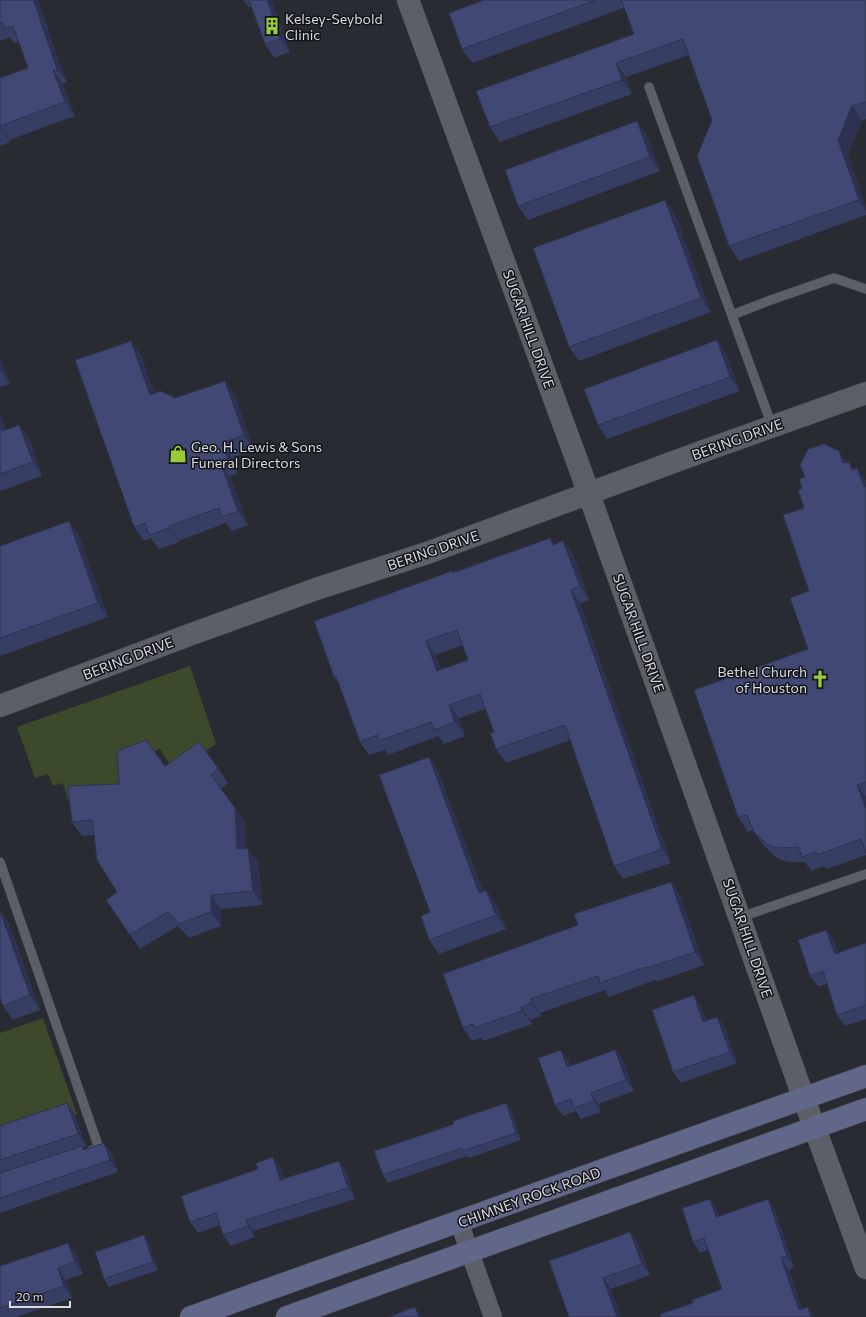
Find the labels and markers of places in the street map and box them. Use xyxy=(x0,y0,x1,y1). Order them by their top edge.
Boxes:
place label: Kelsey-Seybold Clinic xyxy=(285,10,383,43)
building icon: Kelsey-Seybold Clinic xyxy=(262,16,282,36)
place label: Geo. H. Lewis & Sons Funeral Directors xyxy=(191,438,322,471)
shop icon: Geo. H. Lewis & Sons Funeral Directors xyxy=(168,444,188,464)
place label: Bethel Church of Houston xyxy=(718,663,807,696)
church icon: Bethel Church of Houston xyxy=(810,669,830,689)

